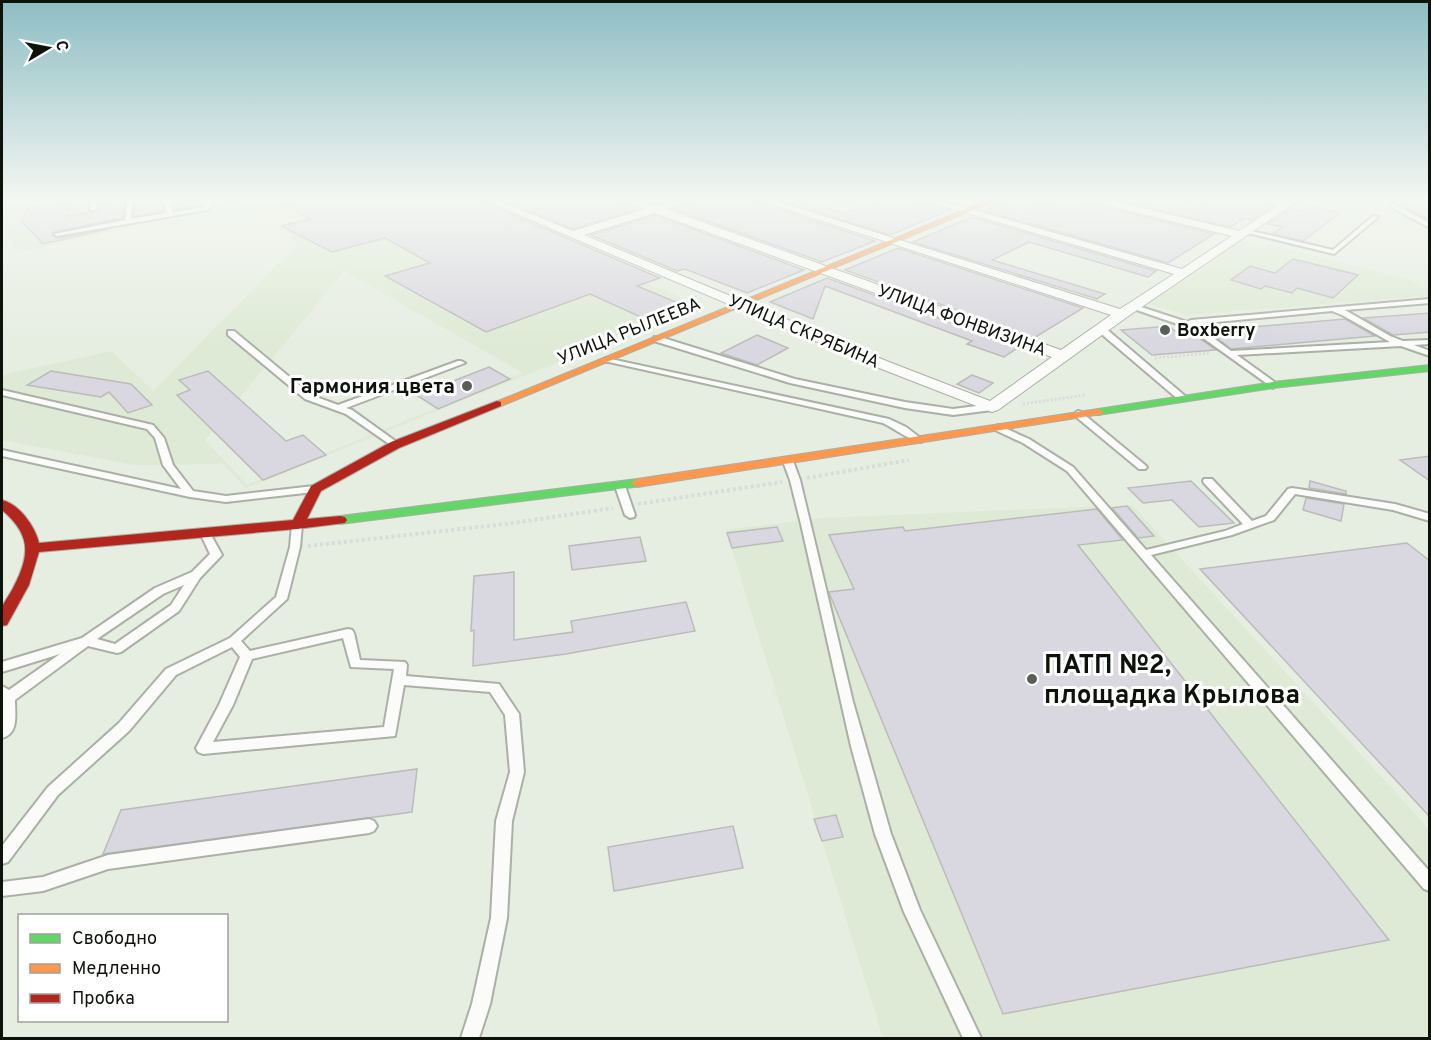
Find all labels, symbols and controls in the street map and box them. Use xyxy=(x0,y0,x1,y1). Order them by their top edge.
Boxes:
north arrow xyxy=(18,18,78,78)
text: С xyxy=(50,39,72,53)
street label: УЛИЦА ФОНВИЗИНА xyxy=(874,280,1049,363)
street label: УЛИЦА СКРЯБИНА xyxy=(724,290,883,375)
street label: УЛИЦА РЫЛЕЕВА xyxy=(555,293,705,372)
place label: Boxberry xyxy=(1177,320,1255,343)
marker: Boxberry xyxy=(1158,323,1172,337)
place label: Гармония цвета xyxy=(290,374,455,401)
marker: Гармония цвета xyxy=(460,379,474,393)
place label: ПАТП №2, площадка Крылова xyxy=(1044,650,1300,713)
marker: ПАТП №2, площадка Крылова xyxy=(1025,672,1039,686)
legend xyxy=(18,914,228,1022)
text: Свободно xyxy=(72,928,157,951)
text: Медленно xyxy=(72,958,161,981)
text: Пробка xyxy=(72,988,135,1011)

